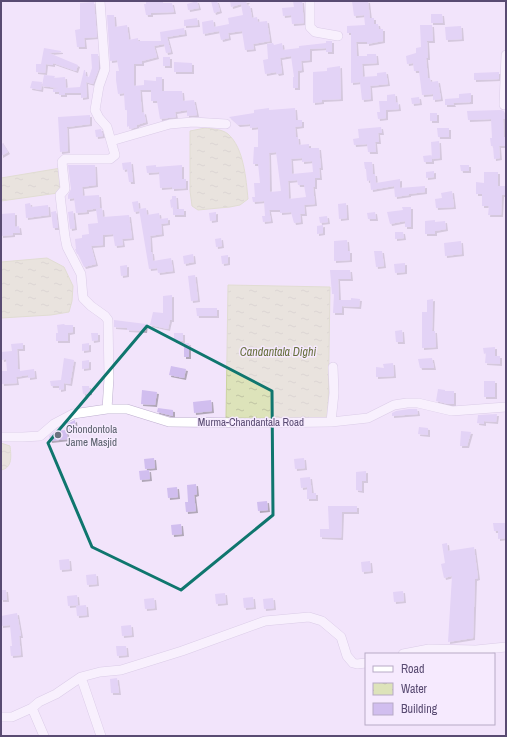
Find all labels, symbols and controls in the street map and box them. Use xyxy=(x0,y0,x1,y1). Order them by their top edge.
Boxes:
water label: Candantala Dighi xyxy=(240,344,317,360)
street label: Murma-Chandantala Road xyxy=(198,415,304,429)
place label: Chondontola Jame Masjid xyxy=(66,422,117,449)
marker: Chondontola Jame Masjid xyxy=(53,430,63,440)
legend xyxy=(365,653,495,725)
text: Road xyxy=(401,661,425,677)
text: Water xyxy=(401,681,428,697)
text: Building xyxy=(401,701,438,717)

